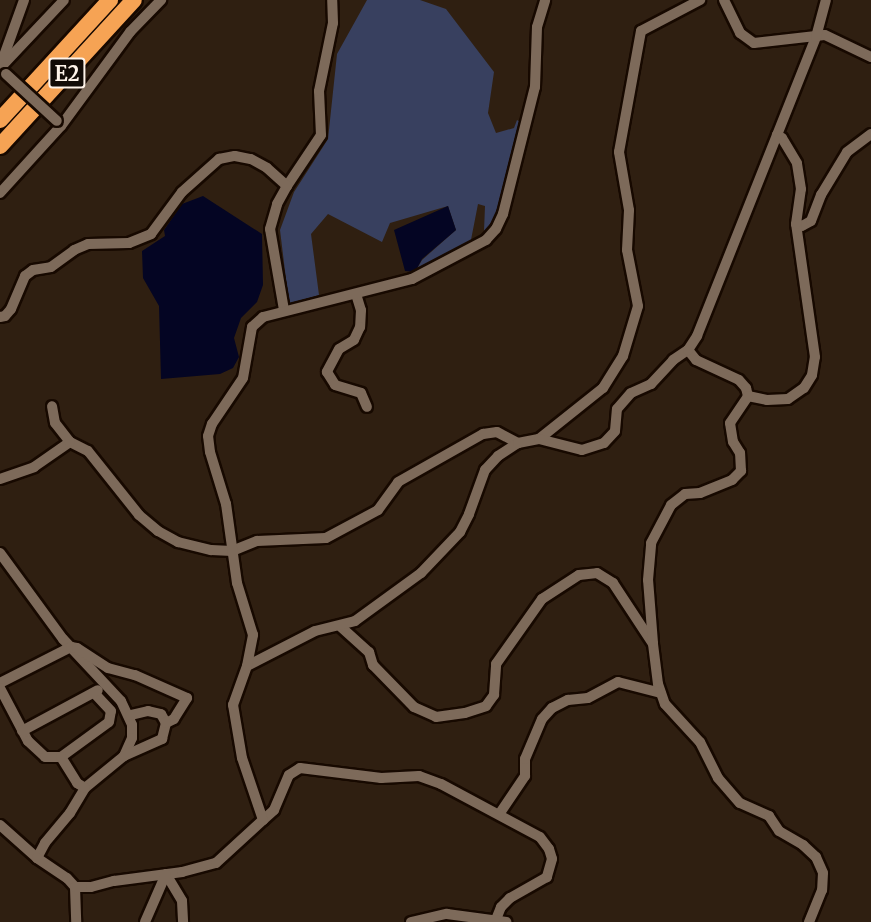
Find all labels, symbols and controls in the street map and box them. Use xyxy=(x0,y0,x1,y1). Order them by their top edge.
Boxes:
road number: E2 xyxy=(48,56,86,90)

